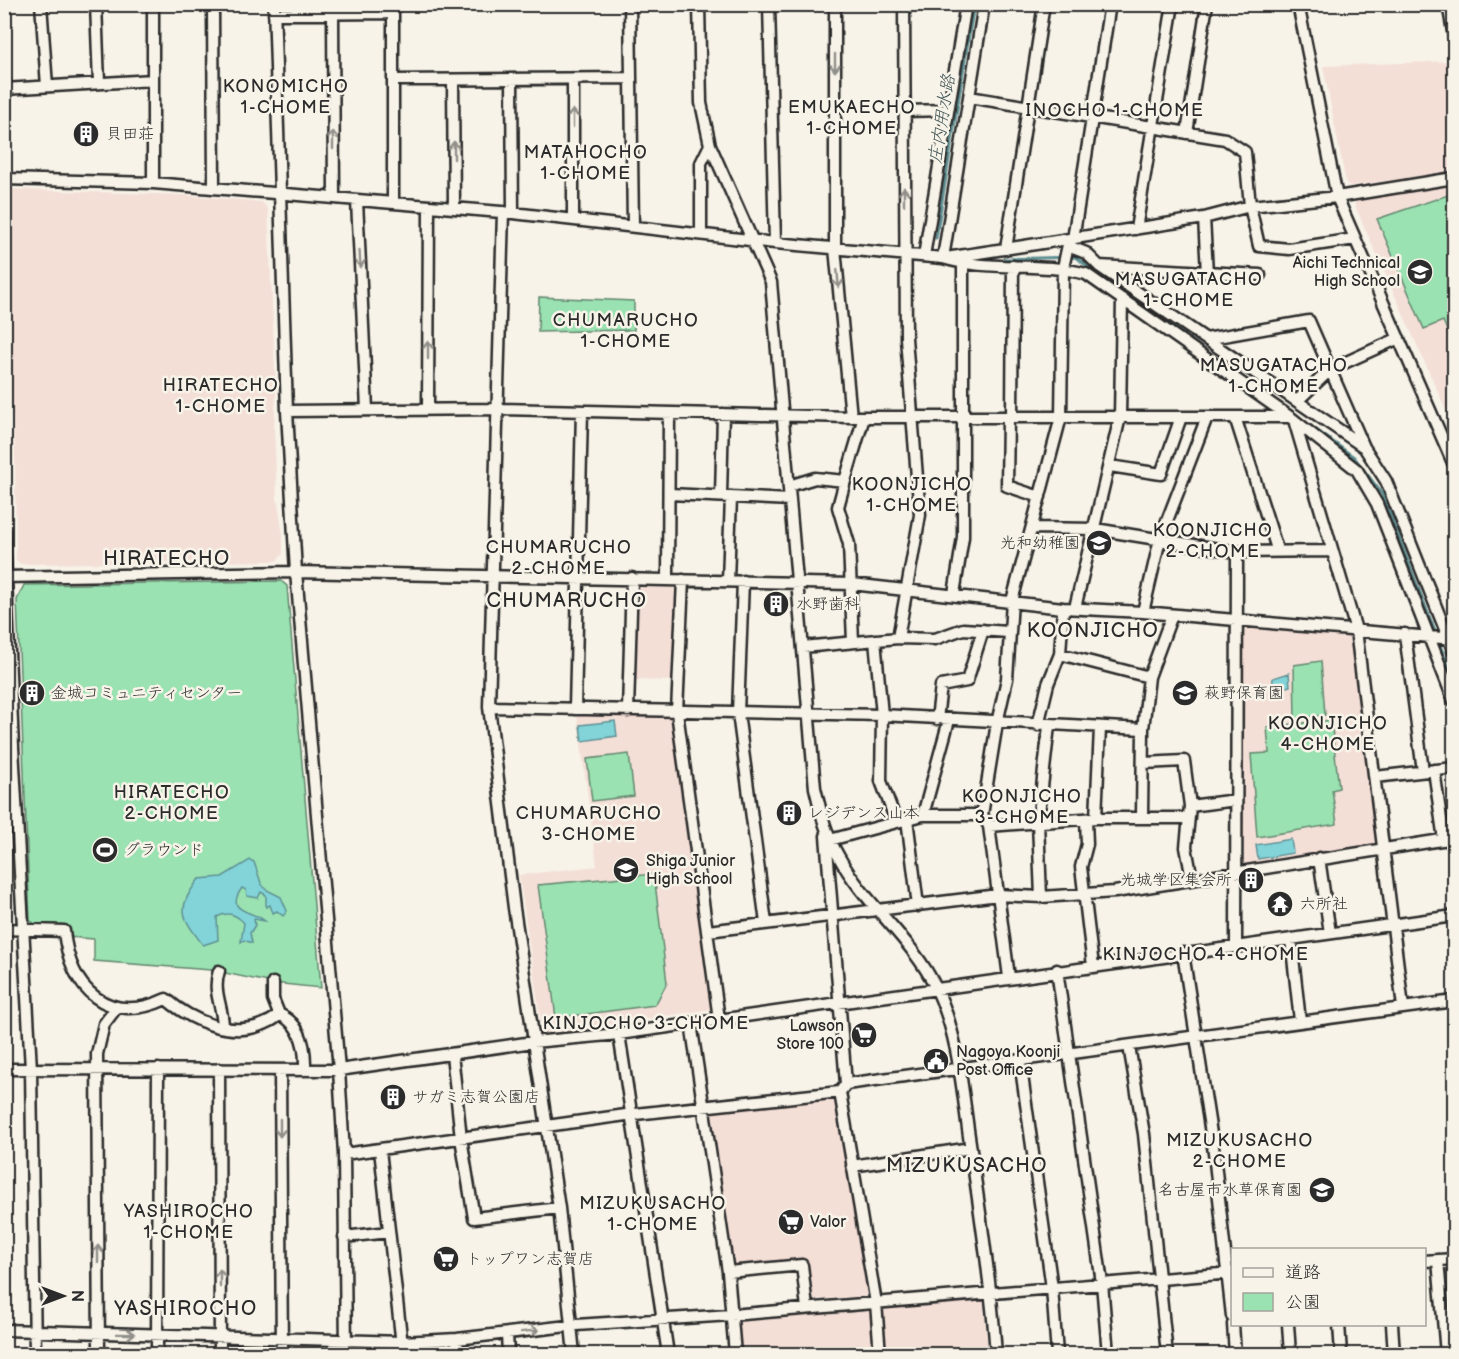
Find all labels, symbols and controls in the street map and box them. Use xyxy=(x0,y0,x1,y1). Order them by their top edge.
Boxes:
one-way arrow xyxy=(829,52,841,72)
water label: 庄内用水路 xyxy=(925,72,960,165)
district label: KONOMICHO 1-CHOME xyxy=(223,76,349,118)
district label: EMUKAECHO 1-CHOME xyxy=(788,97,916,139)
district label: INOCHO 1-CHOME xyxy=(1026,100,1204,121)
one-way arrow xyxy=(567,109,579,129)
building icon: 貝田荘 xyxy=(71,119,101,149)
place label: 貝田荘 xyxy=(106,125,154,144)
one-way arrow xyxy=(327,130,339,150)
one-way arrow xyxy=(448,140,460,160)
district label: MATAHOCHO 1-CHOME xyxy=(524,142,648,184)
one-way arrow xyxy=(898,187,910,207)
one-way arrow xyxy=(354,249,365,268)
place label: Aichi Technical High School xyxy=(1293,254,1400,291)
school or university icon: Aichi Technical High School xyxy=(1405,257,1435,287)
one-way arrow xyxy=(833,268,844,288)
district label: MASUGATACHO 1-CHOME xyxy=(1115,269,1263,311)
district label: CHUMARUCHO 1-CHOME xyxy=(553,310,699,352)
one-way arrow xyxy=(422,341,434,361)
district label: MASUGATACHO 1-CHOME xyxy=(1200,355,1348,397)
district label: HIRATECHO 1-CHOME xyxy=(163,375,279,417)
district label: KOONJICHO 1-CHOME xyxy=(852,474,972,516)
district label: KOONJICHO 2-CHOME xyxy=(1153,520,1273,562)
school or university icon: 光和幼稚園 xyxy=(1084,528,1114,558)
place label: 光和幼稚園 xyxy=(1000,534,1080,553)
district label: CHUMARUCHO 2-CHOME xyxy=(486,537,632,579)
district label: HIRATECHO xyxy=(103,547,231,571)
district label: CHUMARUCHO xyxy=(487,589,647,613)
building icon: 水野歯科 xyxy=(761,589,791,619)
place label: 水野歯科 xyxy=(796,595,860,614)
district label: KOONJICHO xyxy=(1027,619,1159,643)
building icon: 金城コミュニティセンター xyxy=(17,678,47,708)
school or university icon: 萩野保育園 xyxy=(1170,678,1200,708)
place label: 金城コミュニティセンター xyxy=(51,684,242,703)
place label: 萩野保育園 xyxy=(1204,684,1284,703)
district label: KOONJICHO 4-CHOME xyxy=(1268,713,1388,755)
district label: HIRATECHO 2-CHOME xyxy=(114,782,230,824)
district label: KOONJICHO 3-CHOME xyxy=(962,786,1082,828)
building icon: レジデンス山本 xyxy=(774,798,804,828)
district label: CHUMARUCHO 3-CHOME xyxy=(516,803,662,845)
place label: レジデンス山本 xyxy=(808,804,920,823)
sports icon: グラウンド xyxy=(90,835,120,865)
place label: グラウンド xyxy=(124,841,204,860)
place label: Shiga Junior High School xyxy=(646,852,735,889)
school or university icon: Shiga Junior High School xyxy=(611,855,641,885)
building icon: 光城学区集会所 xyxy=(1236,865,1266,895)
place label: 光城学区集会所 xyxy=(1120,871,1232,890)
temple icon: 六所社 xyxy=(1265,889,1295,919)
place label: 六所社 xyxy=(1300,895,1348,914)
district label: KINJOCHO 4-CHOME xyxy=(1103,944,1309,965)
district label: KINJOCHO 3-CHOME xyxy=(542,1013,750,1034)
place label: Lawson Store 100 xyxy=(777,1017,844,1054)
supermarket icon: Lawson Store 100 xyxy=(849,1020,879,1050)
place label: Nagoya Koonji Post Office xyxy=(956,1043,1060,1080)
public building icon: Nagoya Koonji Post Office xyxy=(921,1046,951,1076)
building icon: サガミ志賀公園店 xyxy=(378,1082,408,1112)
place label: サガミ志賀公園店 xyxy=(412,1088,540,1107)
one-way arrow xyxy=(274,1118,286,1138)
district label: MIZUKUSACHO 2-CHOME xyxy=(1166,1130,1314,1172)
district label: MIZUKUSACHO xyxy=(886,1154,1048,1178)
school or university icon: 名古屋市水草保育園 xyxy=(1307,1175,1337,1205)
place label: 名古屋市水草保育園 xyxy=(1158,1181,1302,1200)
district label: MIZUKUSACHO 1-CHOME xyxy=(579,1193,727,1235)
district label: YASHIROCHO 1-CHOME xyxy=(123,1201,254,1243)
supermarket icon: Valor xyxy=(776,1207,806,1237)
place label: Valor xyxy=(810,1213,846,1232)
supermarket icon: トップワン志賀店 xyxy=(431,1244,461,1274)
one-way arrow xyxy=(92,1245,104,1265)
legend xyxy=(1231,1248,1426,1326)
place label: トップワン志賀店 xyxy=(466,1250,594,1269)
text: 道路 xyxy=(1285,1262,1321,1283)
north arrow xyxy=(33,1266,93,1326)
one-way arrow xyxy=(214,1268,226,1288)
text: N xyxy=(67,1290,86,1302)
text: 公園 xyxy=(1285,1292,1321,1313)
district label: YASHIROCHO xyxy=(113,1297,258,1321)
one-way arrow xyxy=(520,1325,540,1336)
one-way arrow xyxy=(115,1328,135,1339)

